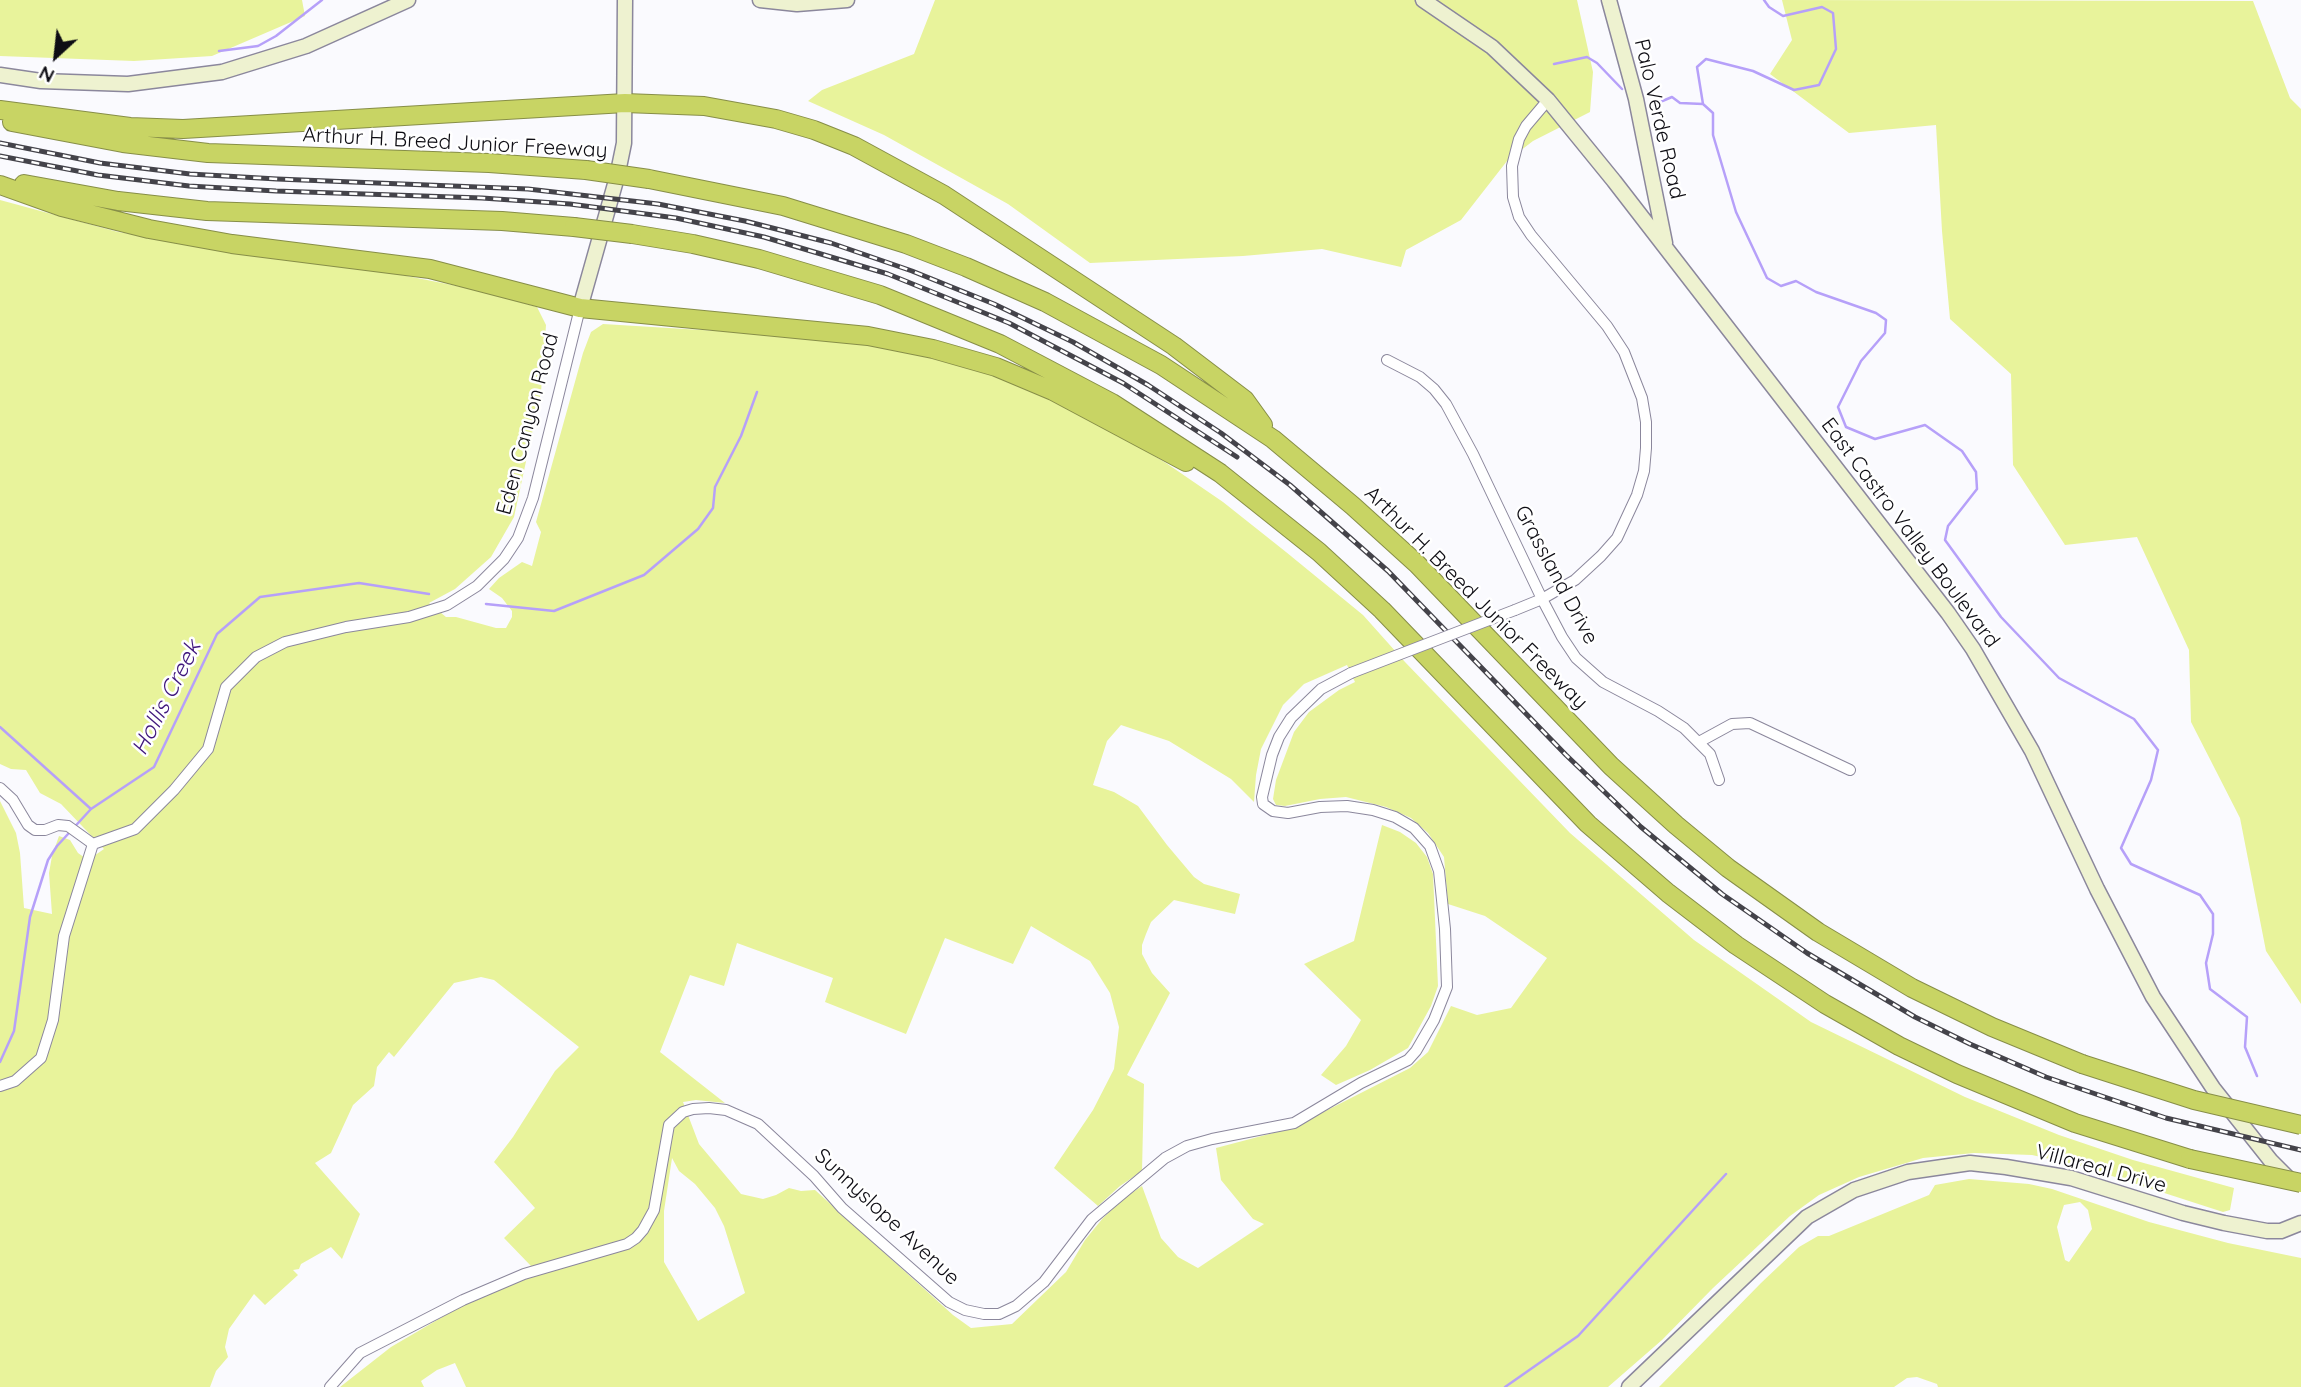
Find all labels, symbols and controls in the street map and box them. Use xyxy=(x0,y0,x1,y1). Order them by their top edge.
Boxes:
north arrow xyxy=(21,21,91,91)
street label: Palo Verde Road xyxy=(1628,36,1690,202)
text: N xyxy=(35,61,58,89)
street label: Arthur H. Breed Junior Freeway xyxy=(302,122,608,164)
street label: Eden Canyon Road xyxy=(492,330,564,518)
street label: East Castro Valley Boulevard xyxy=(1815,413,2005,653)
street label: Arthur H. Breed Junior Freeway xyxy=(1359,481,1593,715)
street label: Grassland Drive xyxy=(1509,501,1603,649)
water label: Hollis Creek xyxy=(126,636,208,760)
street label: Villareal Drive xyxy=(2033,1139,2169,1199)
street label: Sunnyslope Avenue xyxy=(809,1143,965,1291)

